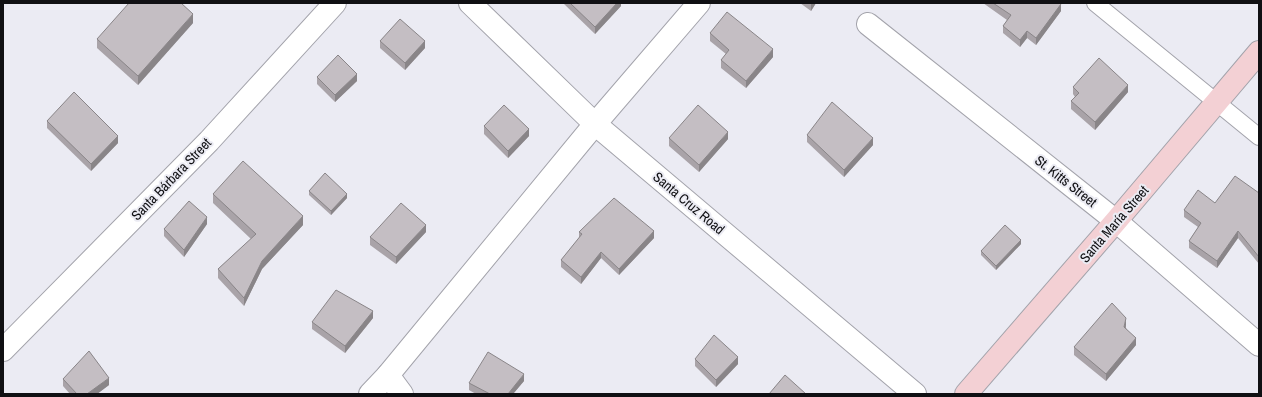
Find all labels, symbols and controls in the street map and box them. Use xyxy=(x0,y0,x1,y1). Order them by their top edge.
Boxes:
street label: Santa Bárbara Street xyxy=(127,134,215,224)
street label: St. Kitts Street xyxy=(1031,151,1101,211)
street label: Santa Cruz Road xyxy=(649,168,729,238)
street label: Santa María Street xyxy=(1076,182,1152,266)

